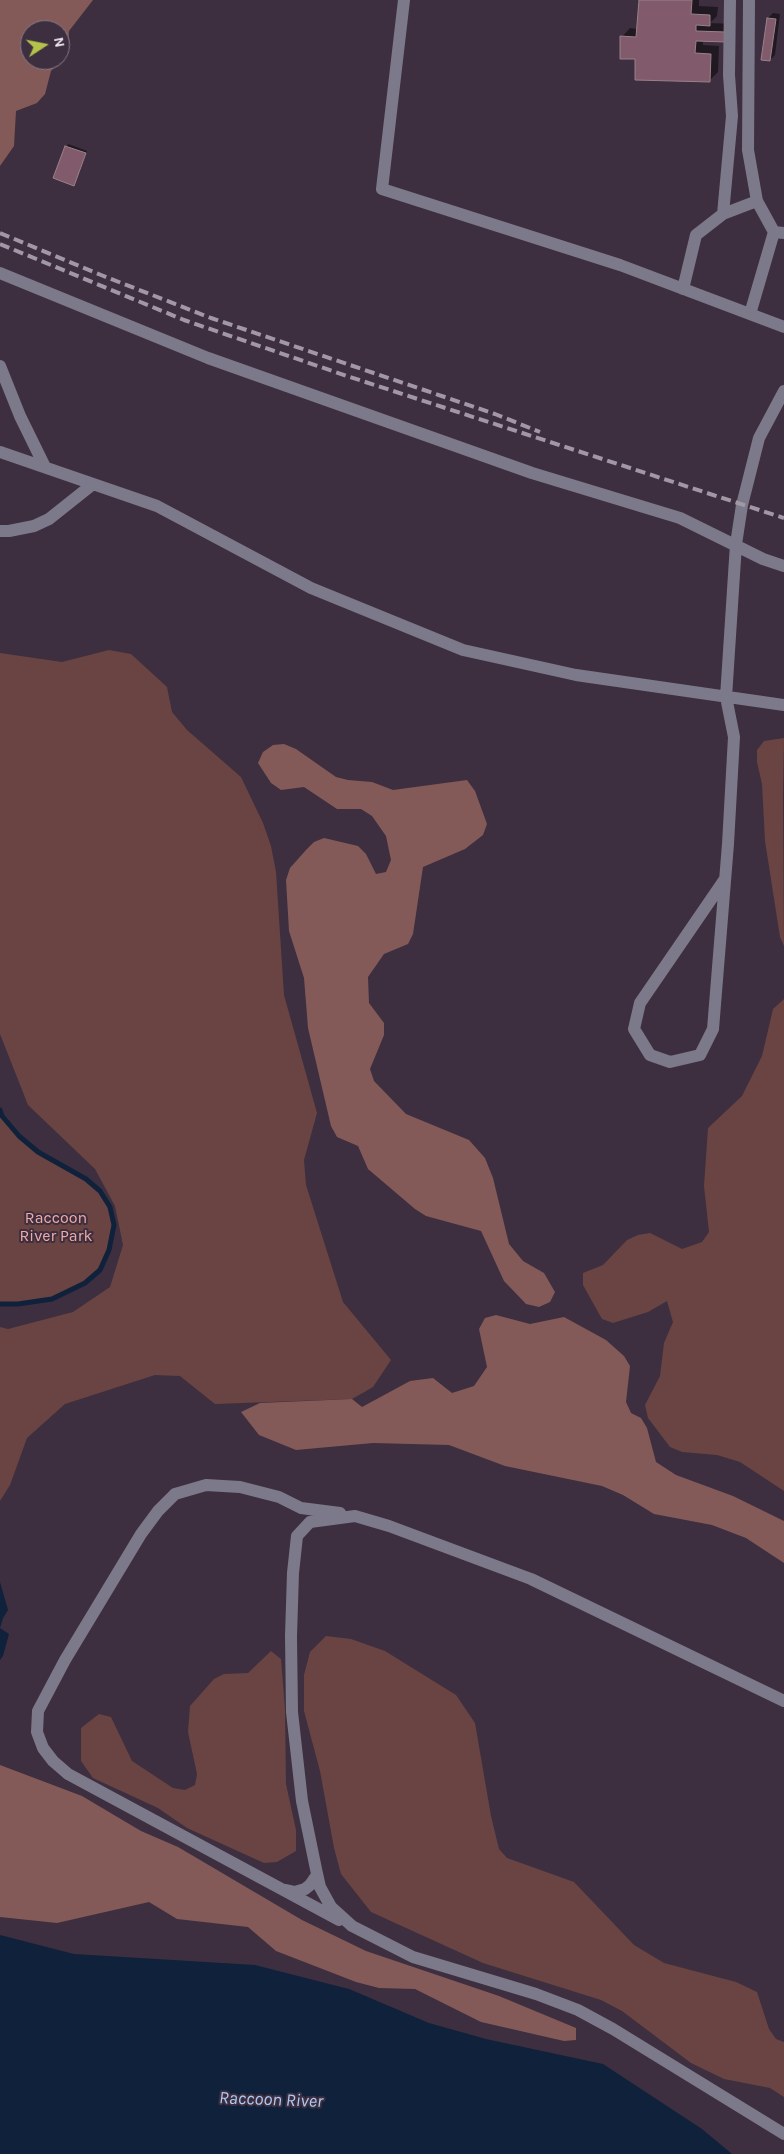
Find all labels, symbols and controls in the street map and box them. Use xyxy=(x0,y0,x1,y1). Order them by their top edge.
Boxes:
north arrow xyxy=(20,20,70,70)
text: N xyxy=(50,36,69,49)
park label: Raccoon River Park xyxy=(20,1208,92,1246)
water label: Raccoon River xyxy=(218,2087,324,2113)

